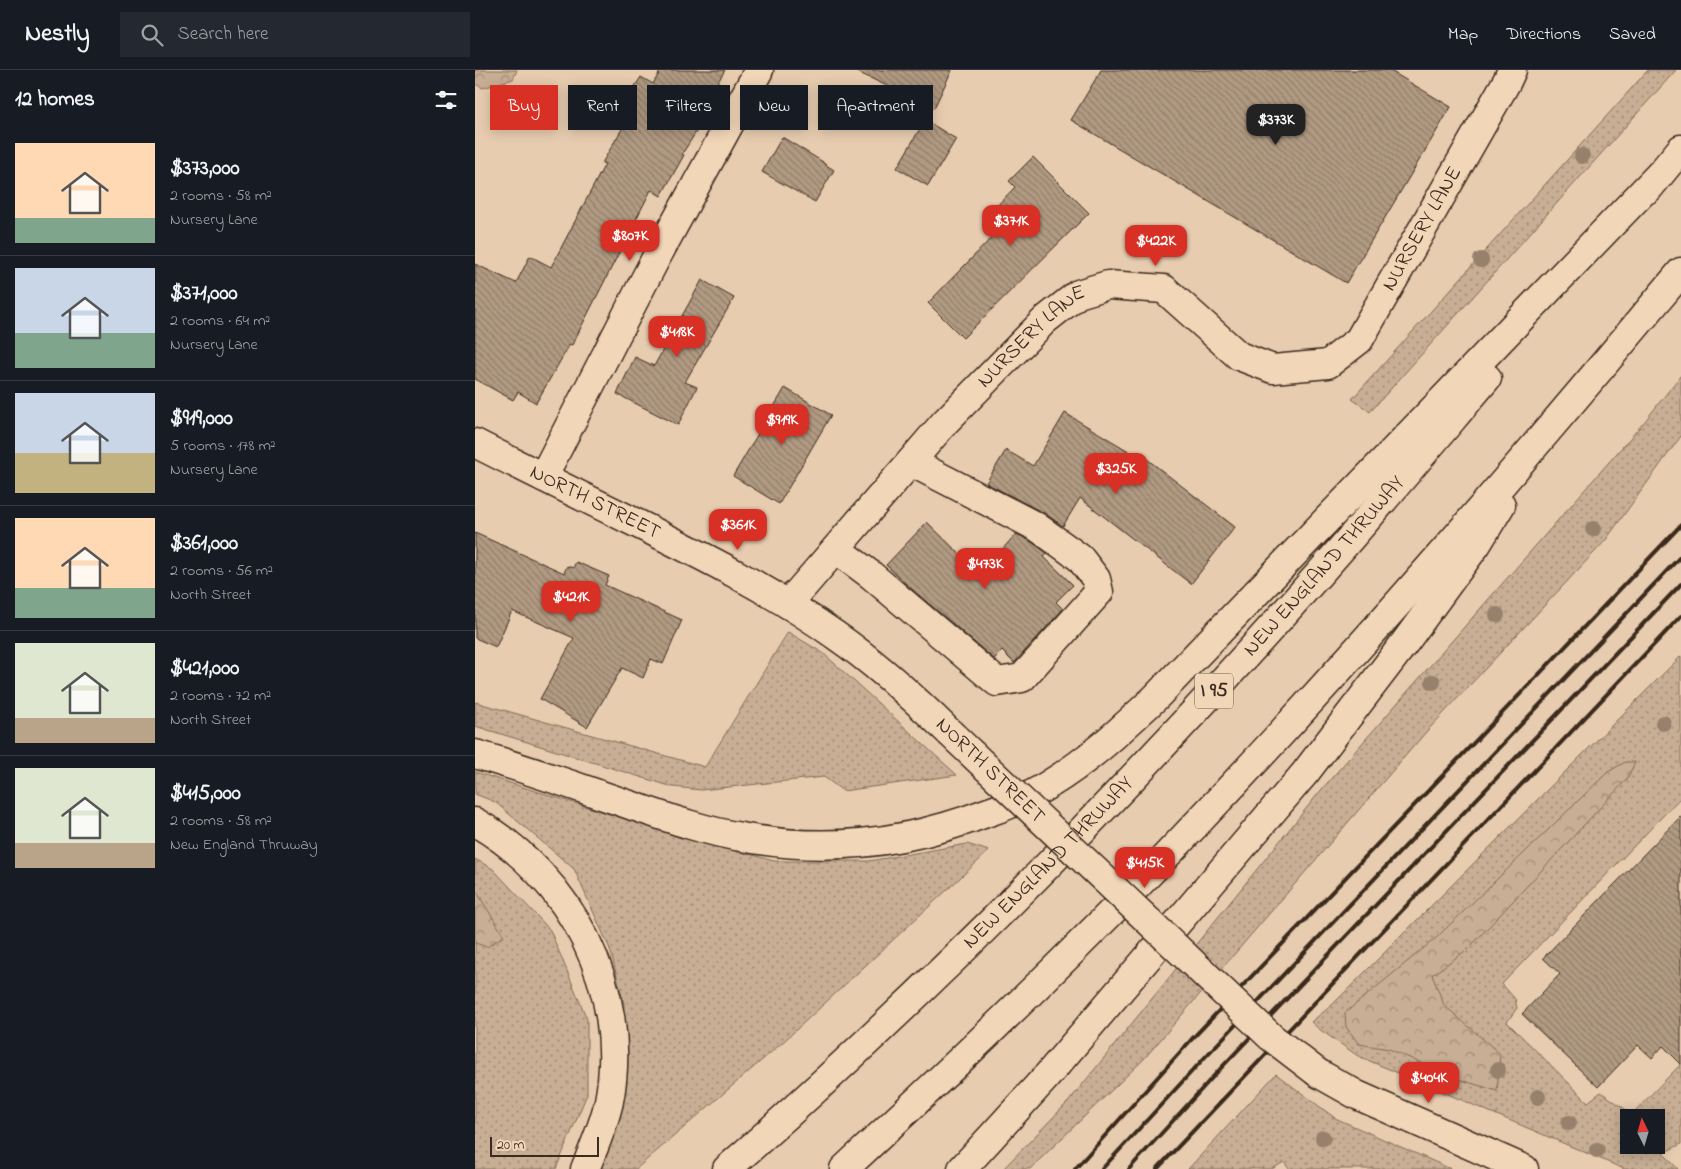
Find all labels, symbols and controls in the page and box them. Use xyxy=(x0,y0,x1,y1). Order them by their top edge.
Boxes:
search box xyxy=(120,12,470,57)
text: Nestly xyxy=(25,17,90,52)
icon: search xyxy=(138,21,166,49)
text: Search here xyxy=(178,21,269,48)
text: Map xyxy=(1448,22,1478,48)
text: Directions xyxy=(1506,22,1581,48)
text: Saved xyxy=(1609,22,1656,48)
text: 12 homes xyxy=(15,85,95,115)
chip: Buy xyxy=(490,85,558,130)
chip: Rent xyxy=(568,85,637,130)
chip: Filters xyxy=(647,85,730,130)
chip: New xyxy=(740,85,808,130)
chip: Apartment xyxy=(818,85,933,130)
icon: filters xyxy=(432,86,460,114)
pin: $373K xyxy=(1241,104,1311,146)
text: $373K xyxy=(1257,108,1295,132)
text: $373,000 xyxy=(170,154,240,184)
street label: NURSERY LANE xyxy=(1375,161,1470,297)
icon: home xyxy=(55,163,115,223)
text: 2 rooms · 58 m² xyxy=(170,184,272,208)
pin: $371K xyxy=(976,204,1046,247)
text: Nursery Lane xyxy=(170,208,258,232)
text: $371K xyxy=(993,209,1029,233)
pin: $807K xyxy=(595,220,665,262)
text: $807K xyxy=(612,224,648,248)
pin: $422K xyxy=(1121,224,1191,267)
text: $422K xyxy=(1136,229,1176,253)
street label: NURSERY LANE xyxy=(971,278,1089,395)
text: $371,000 xyxy=(170,279,238,309)
icon: home xyxy=(55,288,115,348)
text: 2 rooms · 64 m² xyxy=(170,309,270,333)
pin: $418K xyxy=(642,316,712,358)
text: $418K xyxy=(659,320,695,344)
text: Nursery Lane xyxy=(170,333,258,357)
text: $919,000 xyxy=(170,404,233,434)
pin: $919K xyxy=(747,404,817,446)
text: $919K xyxy=(766,408,798,432)
icon: home xyxy=(55,413,115,473)
text: 5 rooms · 178 m² xyxy=(170,434,276,458)
pin: $325K xyxy=(1081,452,1151,495)
text: $325K xyxy=(1095,457,1137,481)
text: Nursery Lane xyxy=(170,458,258,482)
street label: NORTH STREET xyxy=(524,458,665,548)
street label: NEW ENGLAND THRUWAY xyxy=(1237,469,1413,664)
pin: $361K xyxy=(703,508,773,551)
text: $361K xyxy=(720,513,756,537)
text: $361,000 xyxy=(170,529,238,559)
icon: home xyxy=(55,538,115,598)
pin: $473K xyxy=(950,548,1020,590)
text: $473K xyxy=(966,552,1004,576)
text: 2 rooms · 56 m² xyxy=(170,559,273,583)
pin: $421K xyxy=(536,580,606,623)
text: North Street xyxy=(170,583,251,607)
text: $421K xyxy=(552,585,590,609)
text: $421,000 xyxy=(170,654,239,684)
icon: home xyxy=(55,663,115,723)
road number: I 95 xyxy=(1195,674,1233,708)
text: 2 rooms · 72 m² xyxy=(170,684,271,708)
text: North Street xyxy=(170,708,251,732)
street label: NORTH STREET xyxy=(928,711,1052,831)
street label: NEW ENGLAND THRUWAY xyxy=(957,770,1141,956)
text: $415,000 xyxy=(170,779,241,809)
icon: home xyxy=(55,788,115,848)
text: 2 rooms · 58 m² xyxy=(170,809,272,833)
text: New England Thruway xyxy=(170,833,318,857)
pin: $415K xyxy=(1110,846,1180,889)
text: $415K xyxy=(1126,851,1164,875)
pin: $404K xyxy=(1394,1062,1464,1104)
text: $404K xyxy=(1410,1066,1448,1090)
north arrow xyxy=(1620,1109,1665,1154)
map controls xyxy=(1620,1109,1665,1154)
scale bar xyxy=(490,1134,599,1157)
text: 20 m xyxy=(497,1135,524,1156)

